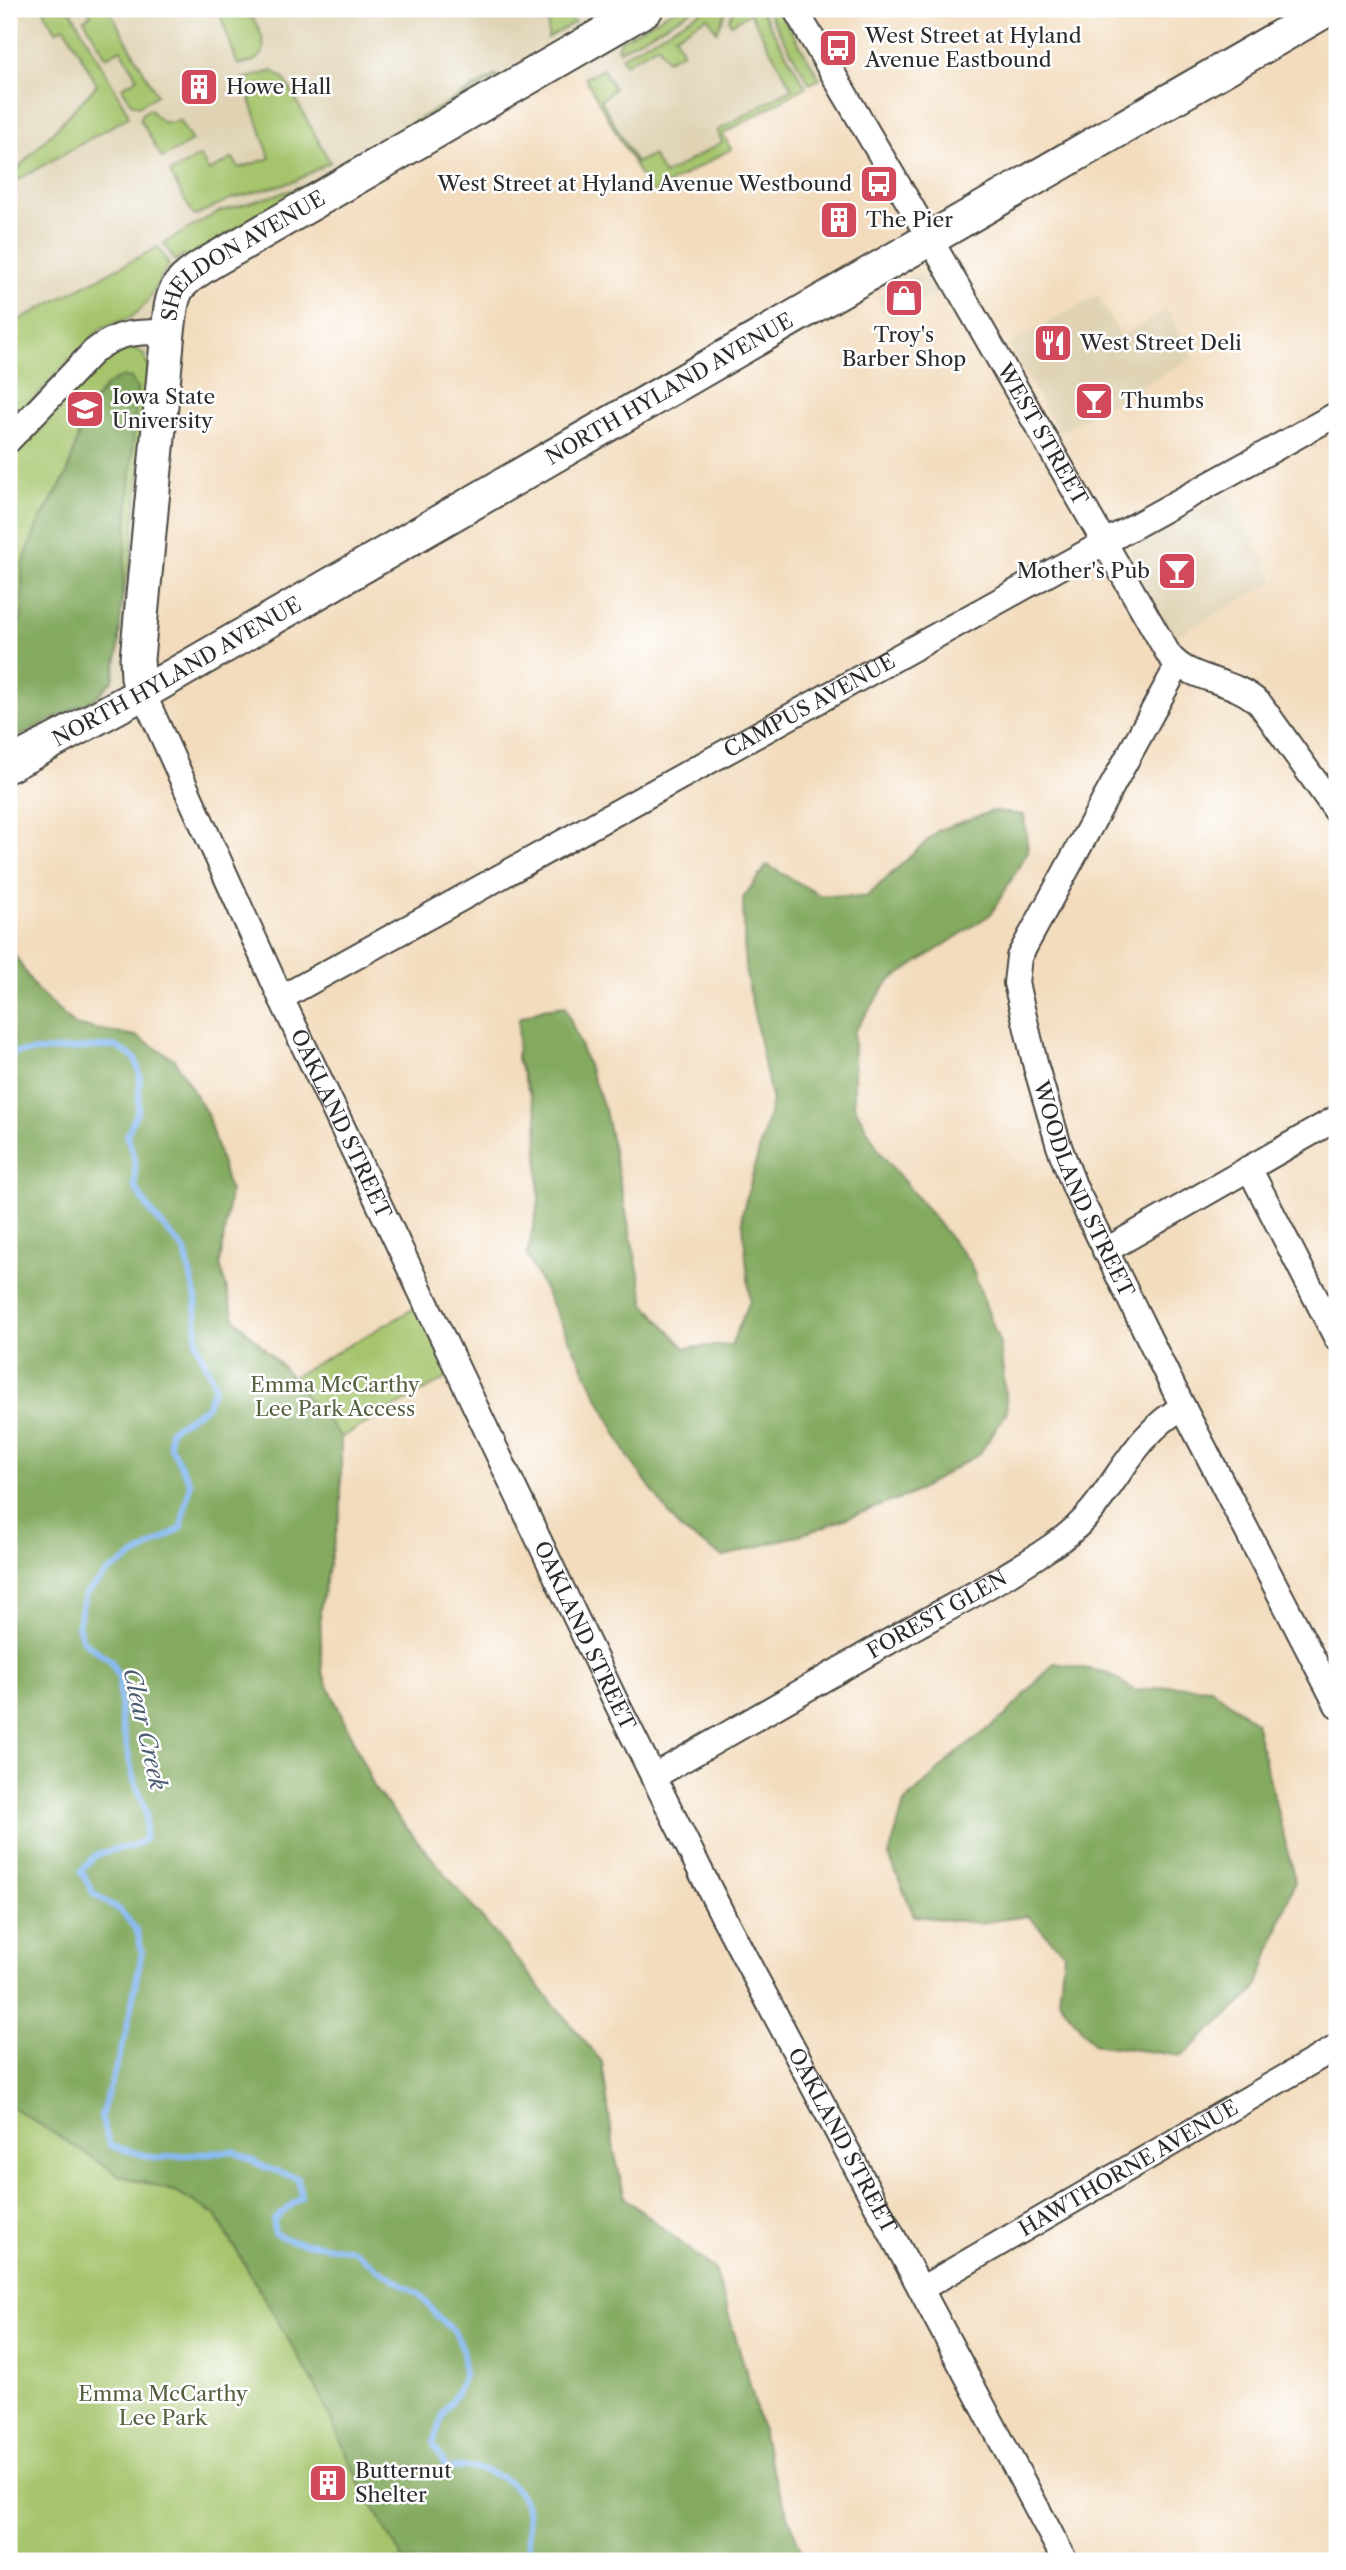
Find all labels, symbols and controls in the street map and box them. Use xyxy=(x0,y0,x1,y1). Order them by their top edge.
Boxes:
place label: West Street at Hyland Avenue Eastbound xyxy=(864,23,1082,72)
bus stop icon: West Street at Hyland Avenue Eastbound xyxy=(817,27,859,69)
building icon: Howe Hall xyxy=(178,66,220,108)
place label: Howe Hall xyxy=(226,74,331,99)
bus stop icon: West Street at Hyland Avenue Westbound xyxy=(858,163,900,205)
place label: West Street at Hyland Avenue Westbound xyxy=(436,171,852,196)
street label: SHELDON AVENUE xyxy=(156,185,329,322)
building icon: The Pier xyxy=(818,199,860,241)
place label: The Pier xyxy=(866,207,953,232)
shop icon: Troy's Barber Shop xyxy=(883,277,925,319)
street label: NORTH HYLAND AVENUE xyxy=(541,307,797,470)
place label: Troy's Barber Shop xyxy=(842,322,966,371)
restaurant icon: West Street Deli xyxy=(1032,322,1074,364)
place label: West Street Deli xyxy=(1079,330,1242,355)
street label: WEST STREET xyxy=(992,358,1093,510)
bar icon: Thumbs xyxy=(1073,380,1115,422)
place label: Iowa State University xyxy=(112,384,215,433)
school or university icon: Iowa State University xyxy=(64,388,106,430)
place label: Thumbs xyxy=(1121,388,1204,413)
bar icon: Mother's Pub xyxy=(1156,550,1198,592)
place label: Mother's Pub xyxy=(1017,558,1150,583)
street label: NORTH HYLAND AVENUE xyxy=(48,591,305,751)
street label: CAMPUS AVENUE xyxy=(719,648,899,763)
street label: OAKLAND STREET xyxy=(286,1025,397,1222)
street label: WOODLAND STREET xyxy=(1028,1077,1140,1301)
park label: Emma McCarthy Lee Park Access xyxy=(250,1372,420,1421)
street label: OAKLAND STREET xyxy=(529,1537,641,1734)
street label: FOREST GLEN xyxy=(862,1565,1011,1664)
water label: Clear Creek xyxy=(117,1665,173,1793)
street label: OAKLAND STREET xyxy=(783,2043,902,2238)
street label: HAWTHORNE AVENUE xyxy=(1014,2094,1242,2241)
park label: Emma McCarthy Lee Park xyxy=(78,2381,248,2430)
place label: Butternut Shelter xyxy=(355,2458,452,2507)
building icon: Butternut Shelter xyxy=(307,2462,349,2504)

